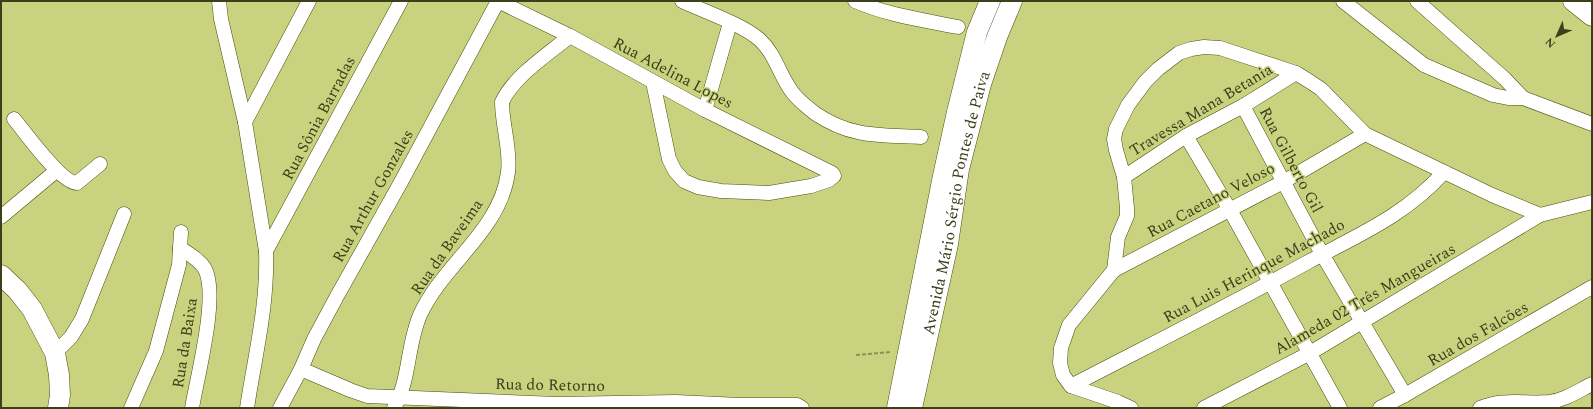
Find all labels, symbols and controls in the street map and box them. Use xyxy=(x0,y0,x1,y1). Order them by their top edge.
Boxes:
north arrow xyxy=(1537,16,1577,56)
street label: Rua Adelina Lopes xyxy=(609,31,737,115)
text: N xyxy=(1541,34,1559,52)
street label: Rua Sônia Barradas xyxy=(276,52,362,184)
street label: Travessa Mana Betania xyxy=(1125,57,1278,162)
street label: Avenida Mário Sérgio Pontes de Paiva xyxy=(916,67,997,337)
street label: Rua Gilberto Gil xyxy=(1253,103,1329,217)
street label: Rua Arthur Gonzales xyxy=(326,125,420,267)
street label: Rua Caetano Veloso xyxy=(1143,156,1279,244)
street label: Rua da Baveima xyxy=(405,194,489,300)
street label: Rua Luis Herinque Machado xyxy=(1159,213,1349,329)
street label: Alameda 02 Três Mangueiras xyxy=(1270,237,1460,361)
street label: Rua dos Falcões xyxy=(1423,295,1533,373)
street label: Rua da Baixa xyxy=(166,296,204,390)
street label: Rua do Retorno xyxy=(495,372,605,398)

